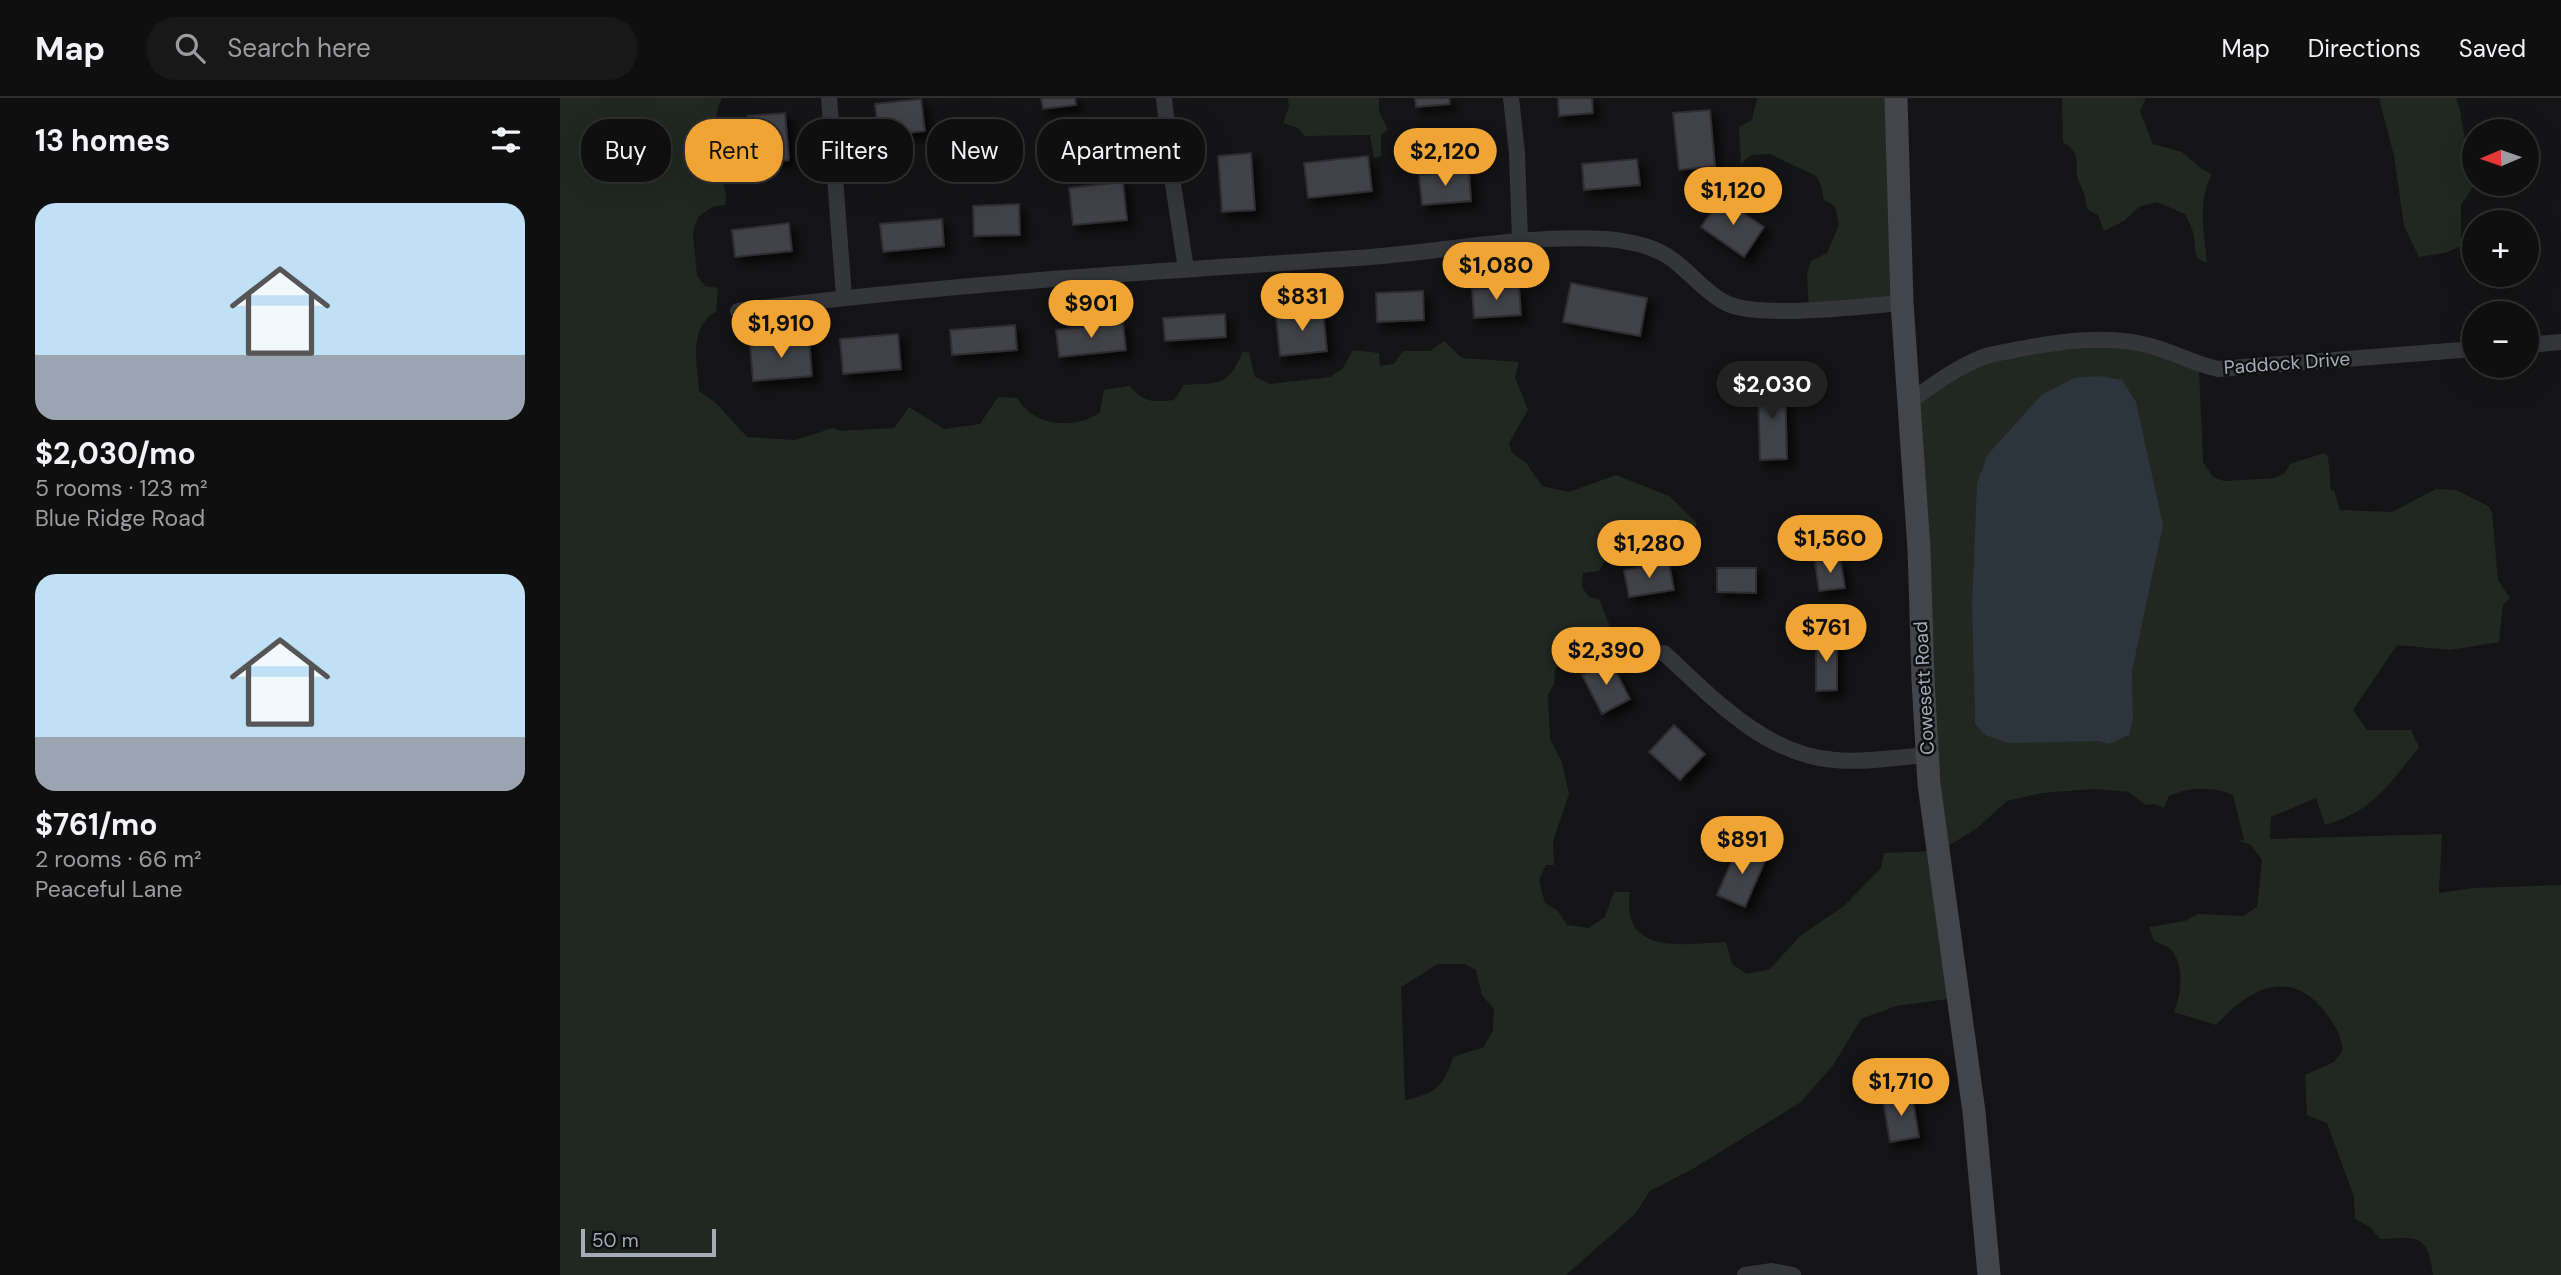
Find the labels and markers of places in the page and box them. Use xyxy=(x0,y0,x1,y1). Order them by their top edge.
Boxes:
pin: $2,120 xyxy=(1388,129,1502,188)
pin: $1,120 xyxy=(1676,167,1790,227)
pin: $1,080 xyxy=(1439,242,1553,302)
pin: $831 xyxy=(1261,274,1343,333)
pin: $901 xyxy=(1050,280,1132,340)
pin: $1,910 xyxy=(724,300,838,360)
pin: $2,030 xyxy=(1715,362,1829,421)
pin: $1,560 xyxy=(1773,516,1887,575)
pin: $1,280 xyxy=(1592,520,1706,580)
pin: $761 xyxy=(1785,604,1867,664)
pin: $2,390 xyxy=(1549,628,1663,687)
pin: $891 xyxy=(1701,816,1783,876)
pin: $1,710 xyxy=(1844,1058,1958,1118)

